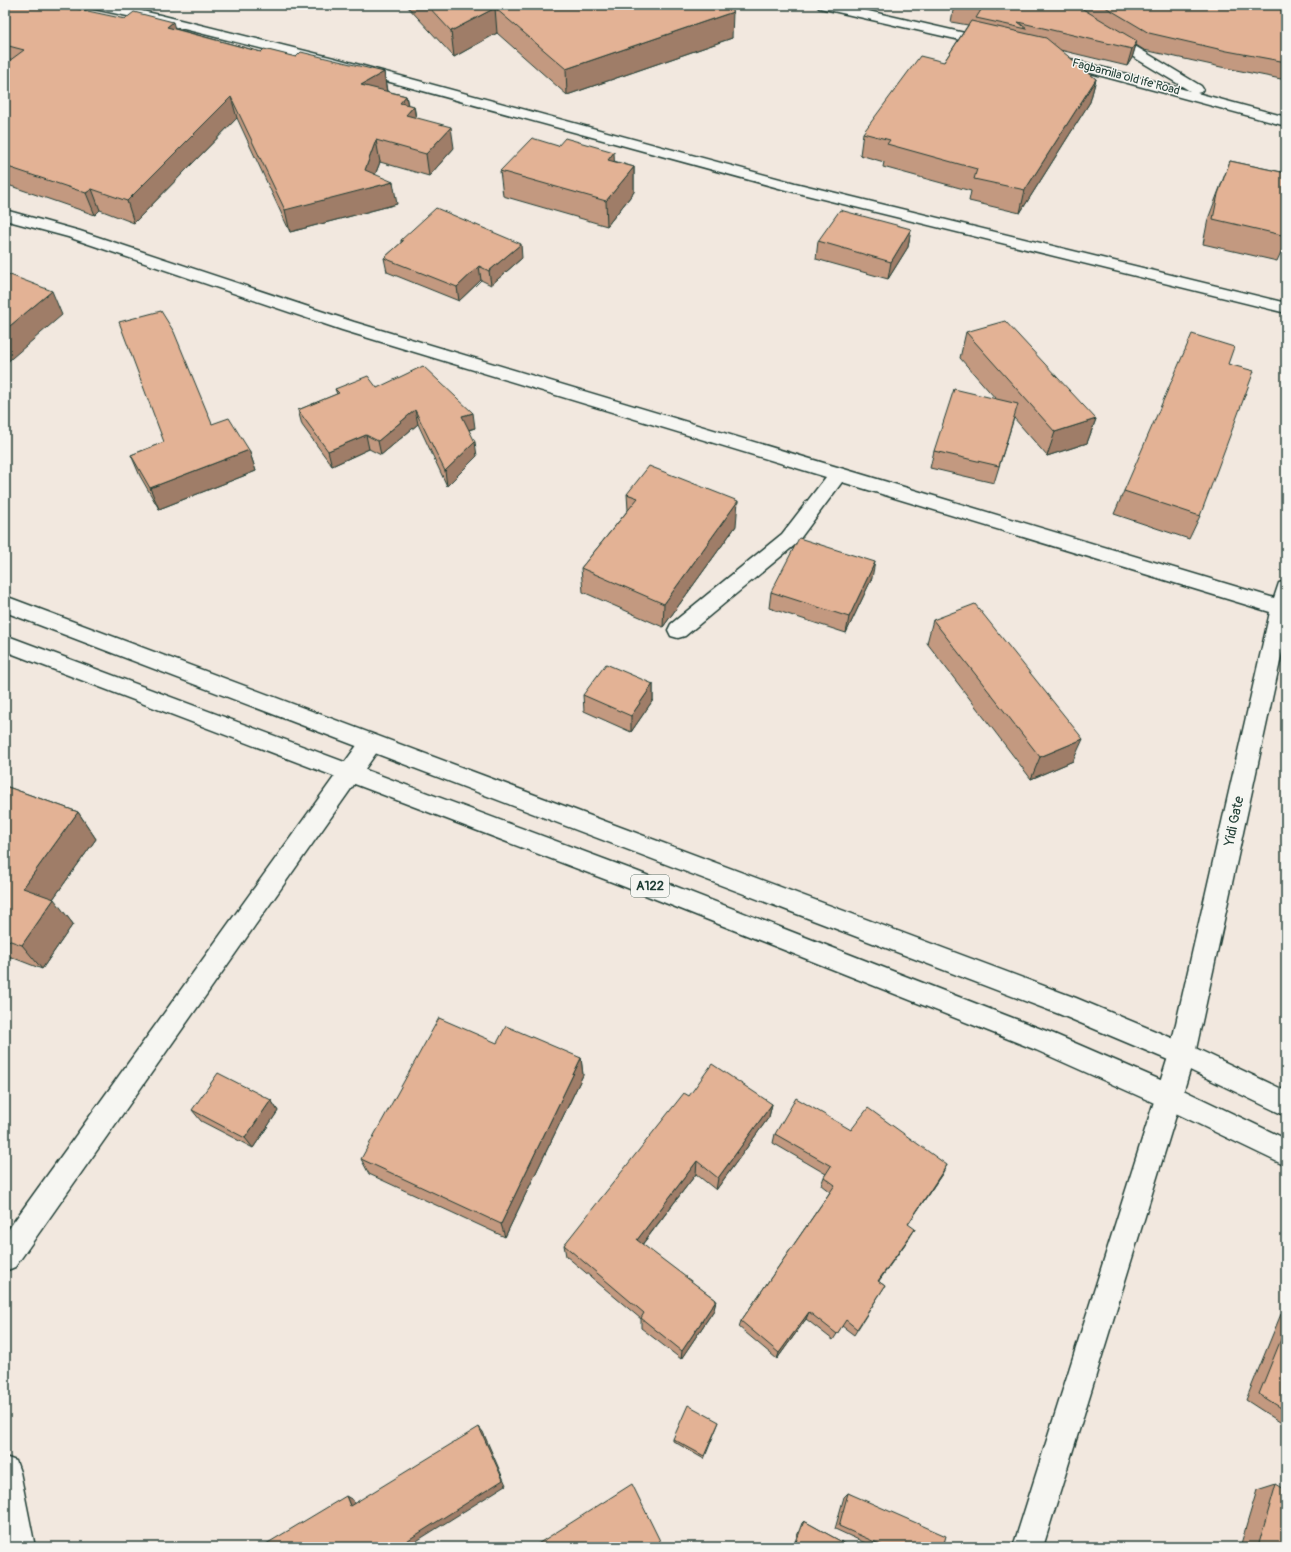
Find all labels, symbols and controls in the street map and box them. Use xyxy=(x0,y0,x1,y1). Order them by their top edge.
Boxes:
street label: Fagbamila old ife Road xyxy=(1071,55,1182,99)
street label: Yidi Gate xyxy=(1220,794,1248,849)
road number: A122 xyxy=(631,875,669,897)

